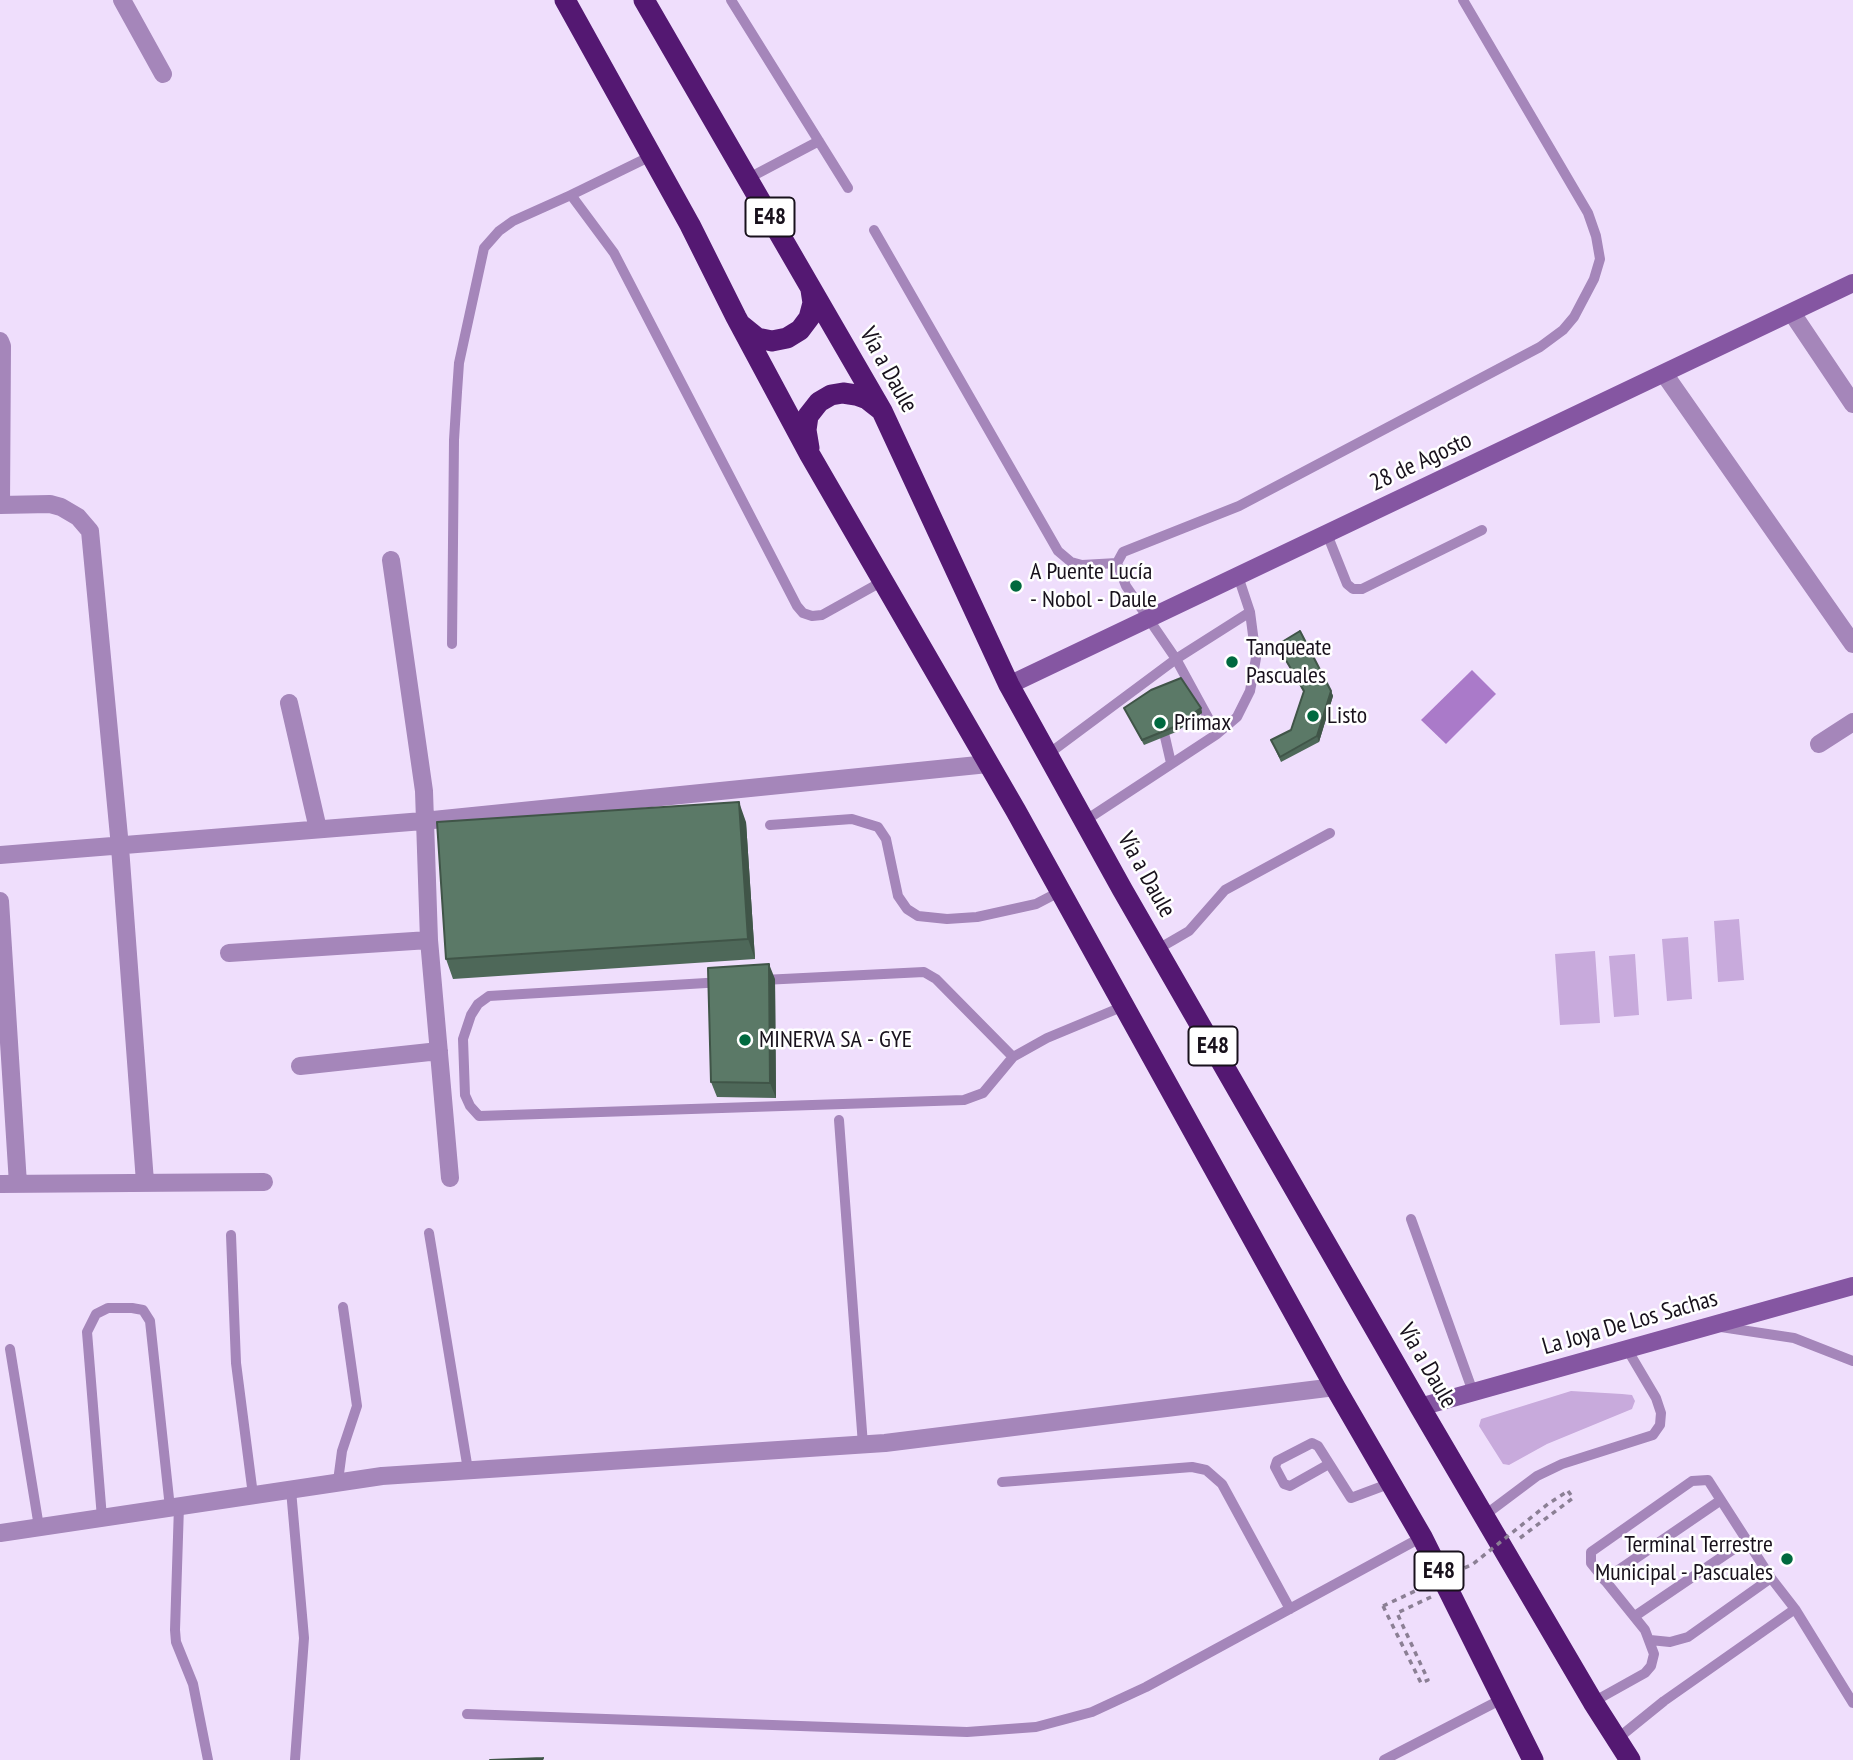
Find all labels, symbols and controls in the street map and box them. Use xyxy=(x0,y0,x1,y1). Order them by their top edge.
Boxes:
road number: E48 xyxy=(746,198,794,236)
street label: Vía a Daule xyxy=(853,322,923,418)
street label: 28 de Agosto xyxy=(1366,426,1476,498)
place label: A Puente Lucía - Nobol - Daule xyxy=(1030,558,1157,614)
marker: A Puente Lucía - Nobol - Daule xyxy=(1008,578,1024,594)
place label: Tanqueate Pascuales xyxy=(1246,634,1331,690)
marker: Tanqueate Pascuales xyxy=(1224,654,1240,670)
place label: Listo xyxy=(1327,702,1367,730)
marker: Listo xyxy=(1305,708,1321,724)
place label: Primax xyxy=(1174,709,1231,737)
marker: Primax xyxy=(1152,715,1168,731)
street label: Vía a Daule xyxy=(1111,827,1181,923)
place label: MINERVA SA - GYE xyxy=(759,1026,912,1054)
road number: E48 xyxy=(1188,1026,1238,1065)
marker: MINERVA SA - GYE xyxy=(737,1032,753,1048)
street label: La Joya De Los Sachas xyxy=(1539,1284,1721,1362)
street label: Vía a Daule xyxy=(1391,1319,1463,1413)
place label: Terminal Terrestre Municipal - Pascuales xyxy=(1595,1531,1773,1587)
marker: Terminal Terrestre Municipal - Pascuales xyxy=(1779,1551,1795,1567)
road number: E48 xyxy=(1414,1552,1464,1590)

